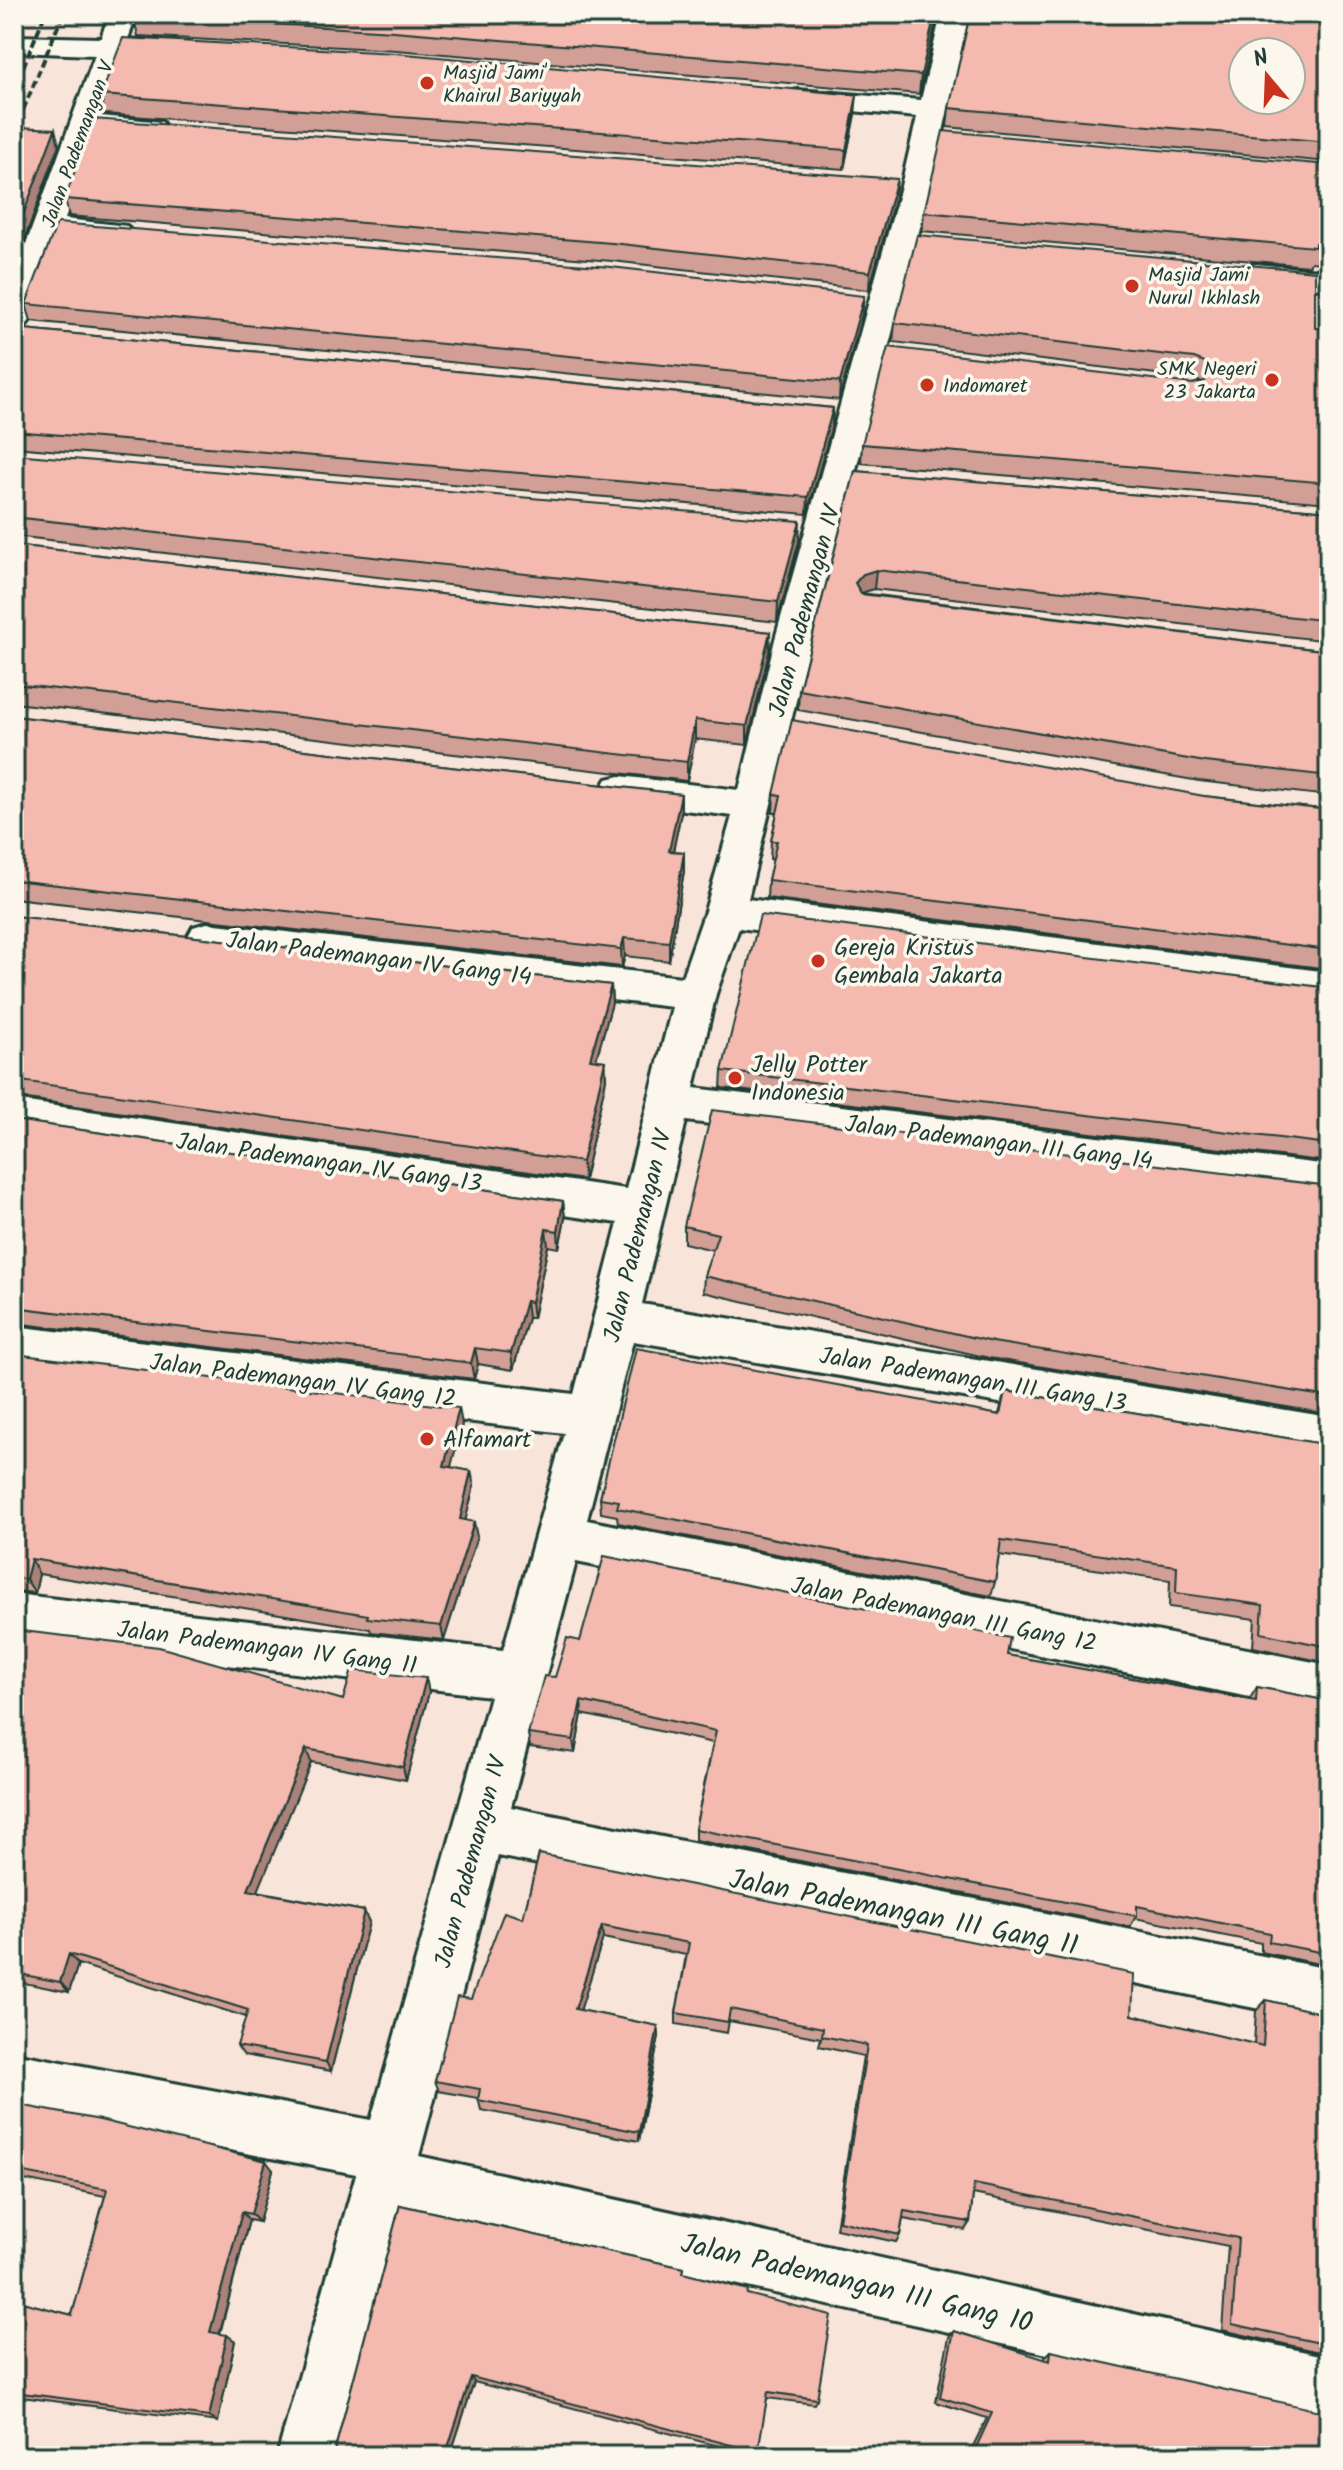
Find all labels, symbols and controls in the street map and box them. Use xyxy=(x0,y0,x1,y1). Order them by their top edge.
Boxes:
north arrow xyxy=(1227,36,1307,116)
text: N xyxy=(1249,41,1274,78)
street label: Jalan Pademangan V xyxy=(34,56,124,232)
place label: Masjid Jami' Khairul Bariyyah xyxy=(443,58,581,113)
marker: Masjid Jami' Khairul Bariyyah xyxy=(418,74,436,92)
place label: Masjid Jami Nurul Ikhlash xyxy=(1148,260,1260,315)
marker: Masjid Jami Nurul Ikhlash xyxy=(1123,277,1141,295)
place label: SMK Negeri 23 Jakarta xyxy=(1157,354,1257,409)
place label: Indomaret xyxy=(943,371,1028,403)
marker: SMK Negeri 23 Jakarta xyxy=(1263,371,1281,389)
marker: Indomaret xyxy=(918,376,936,394)
street label: Jalan Pademangan IV xyxy=(758,499,853,722)
street label: Jalan Pademangan IV Gang 14 xyxy=(224,921,534,998)
place label: Gereja Kristus Gembala Jakarta xyxy=(834,929,1003,996)
marker: Gereja Kristus Gembala Jakarta xyxy=(809,952,827,970)
place label: Jelly Potter Indonesia xyxy=(751,1046,869,1113)
marker: Jelly Potter Indonesia xyxy=(726,1069,744,1087)
street label: Jalan Pademangan III Gang 14 xyxy=(843,1105,1155,1182)
street label: Jalan Pademangan IV Gang 13 xyxy=(174,1123,484,1204)
street label: Jalan Pademangan IV xyxy=(593,1124,684,1347)
street label: Jalan Pademangan III Gang 13 xyxy=(816,1337,1129,1424)
street label: Jalan Pademangan IV Gang 12 xyxy=(147,1343,458,1420)
place label: Alfamart xyxy=(443,1421,532,1460)
marker: Alfamart xyxy=(418,1430,436,1448)
street label: Jalan Pademangan III Gang 12 xyxy=(788,1567,1100,1664)
street label: Jalan Pademangan IV Gang 11 xyxy=(115,1611,419,1686)
street label: Jalan Pademangan IV xyxy=(424,1750,519,1973)
street label: Jalan Pademangan III Gang 11 xyxy=(725,1858,1082,1969)
street label: Jalan Pademangan III Gang 10 xyxy=(676,2222,1037,2347)

